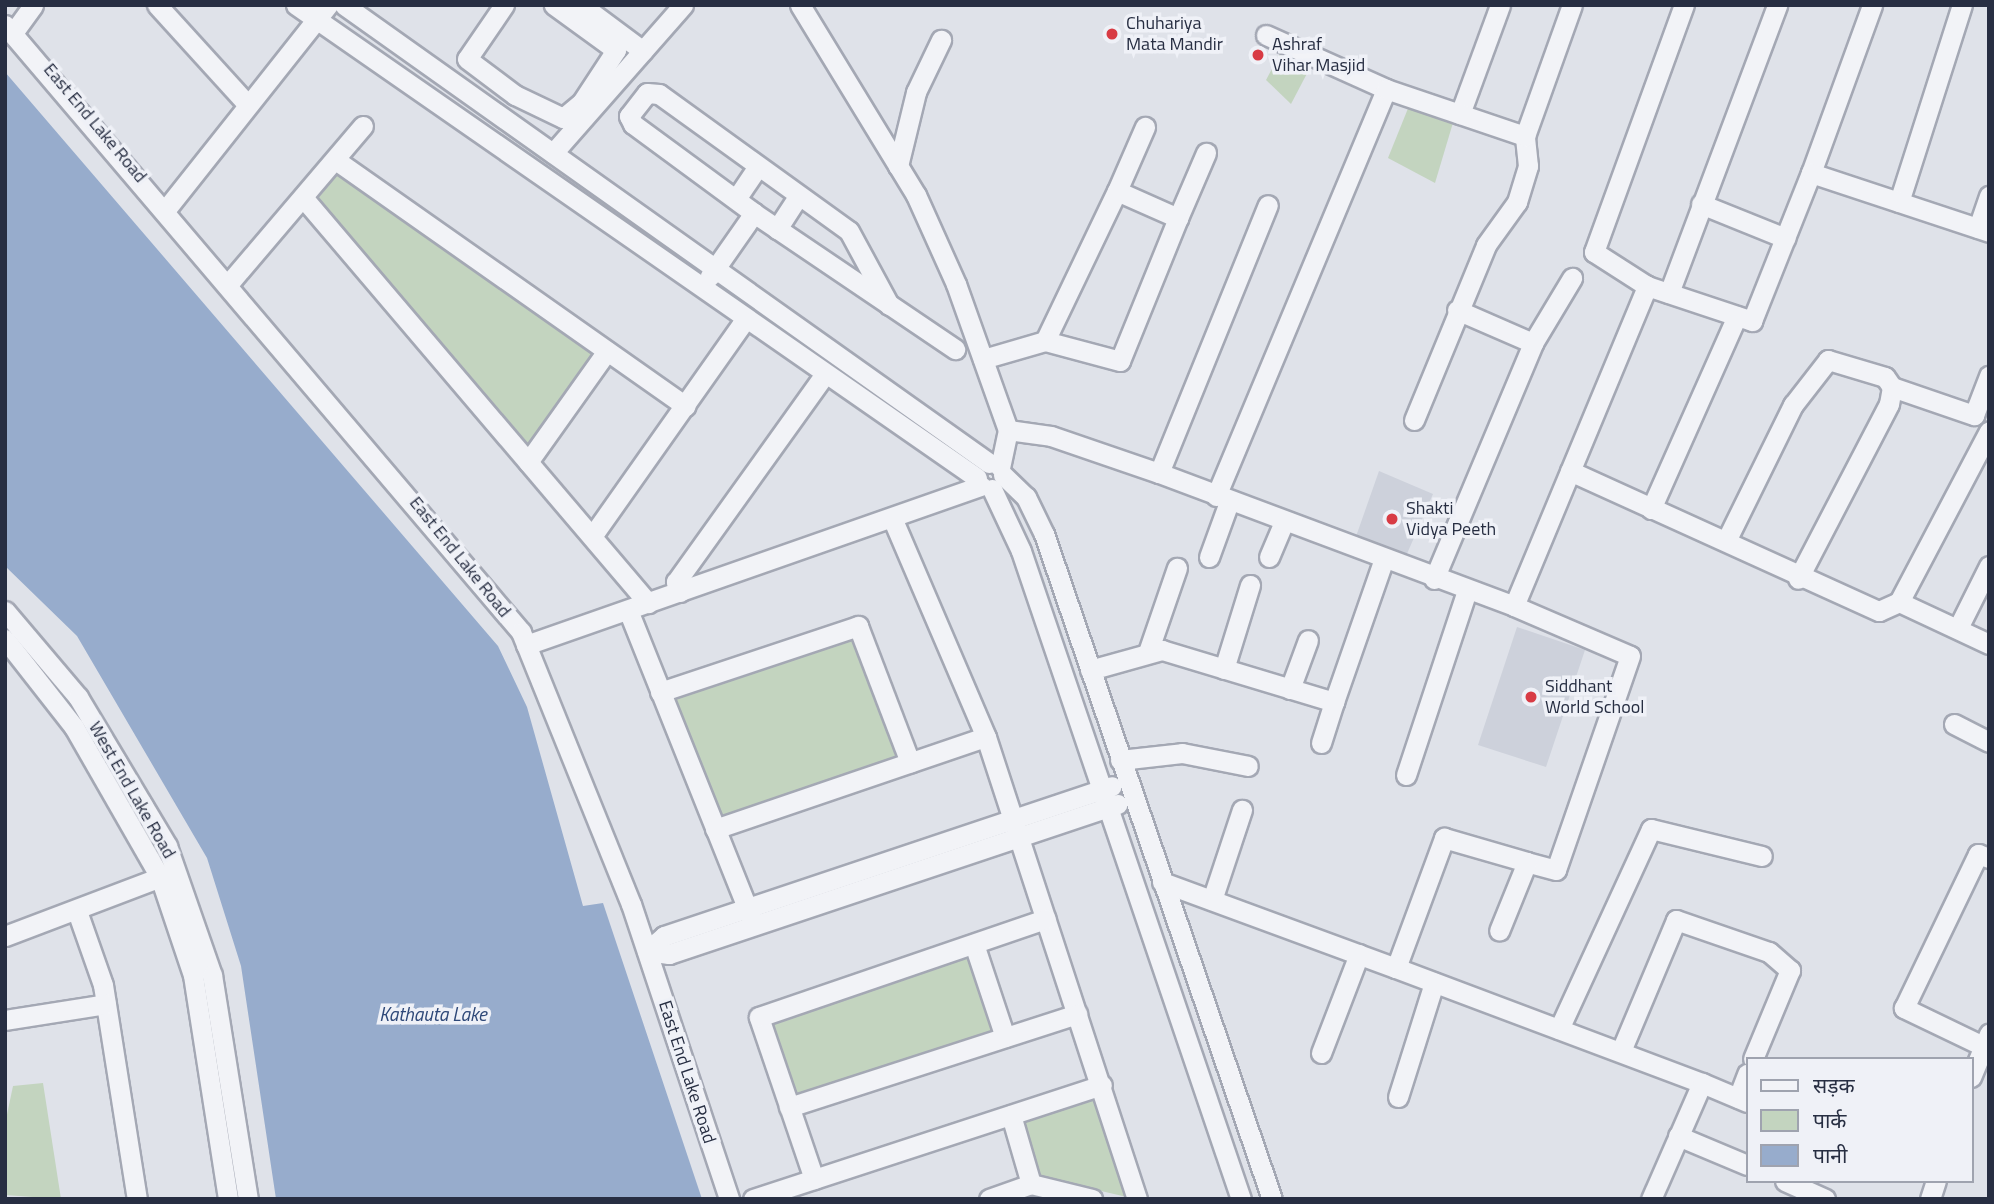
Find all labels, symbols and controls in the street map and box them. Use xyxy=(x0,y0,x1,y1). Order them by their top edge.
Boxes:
place label: Chuhariya Mata Mandir xyxy=(1126,13,1223,56)
marker: Chuhariya Mata Mandir xyxy=(1104,26,1120,42)
place label: Ashraf Vihar Masjid xyxy=(1272,34,1365,76)
marker: Ashraf Vihar Masjid xyxy=(1250,47,1266,63)
street label: East End Lake Road xyxy=(39,59,151,187)
street label: East End Lake Road xyxy=(405,492,515,622)
place label: Shakti Vidya Peeth xyxy=(1406,498,1496,540)
marker: Shakti Vidya Peeth xyxy=(1384,511,1400,527)
place label: Siddhant World School xyxy=(1545,676,1644,718)
marker: Siddhant World School xyxy=(1523,689,1539,705)
street label: West End Lake Road xyxy=(84,718,180,862)
street label: East End Lake Road xyxy=(654,998,720,1146)
water label: Kathauta Lake xyxy=(379,1003,487,1025)
legend xyxy=(1745,1057,1973,1183)
text: सड़क xyxy=(1813,1069,1855,1101)
text: पार्क xyxy=(1813,1104,1847,1136)
text: पानी xyxy=(1813,1139,1847,1171)

